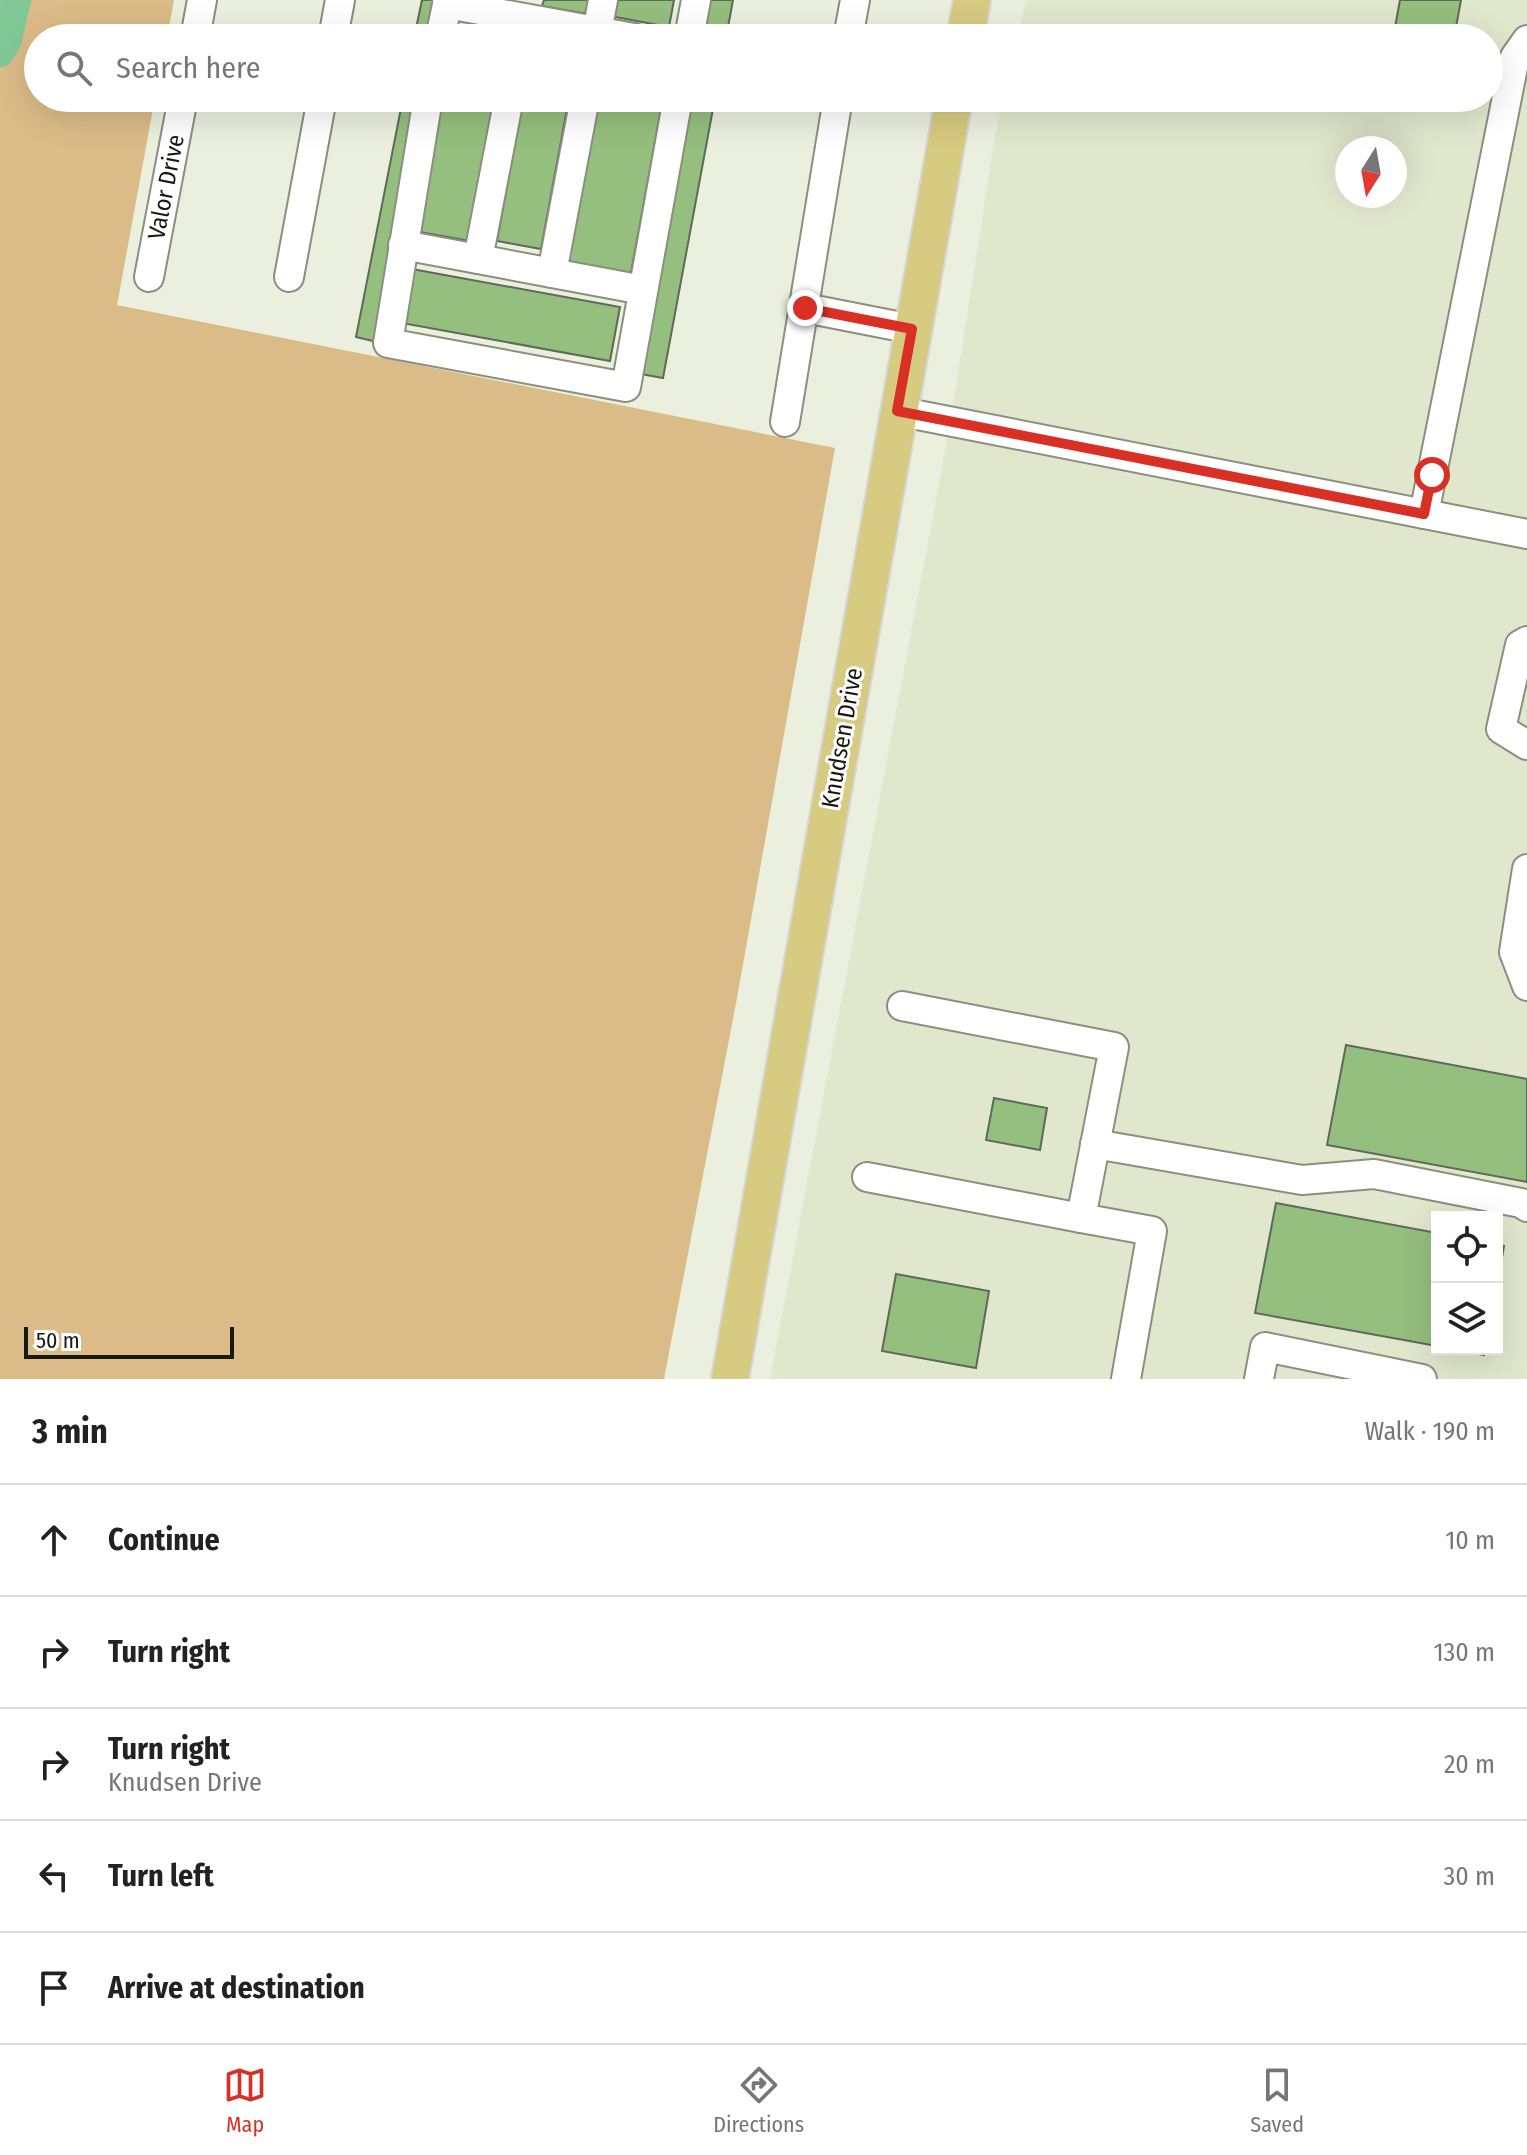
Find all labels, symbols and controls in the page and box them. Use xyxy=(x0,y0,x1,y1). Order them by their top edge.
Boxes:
search box xyxy=(24,24,1503,112)
icon: search xyxy=(52,46,96,90)
text: Search here xyxy=(116,50,261,86)
street label: Valor Drive xyxy=(142,132,190,242)
north arrow xyxy=(1335,136,1407,208)
route end xyxy=(787,290,823,326)
route start xyxy=(1414,457,1450,493)
street label: Knudsen Drive xyxy=(816,666,868,810)
map controls xyxy=(1431,1211,1503,1355)
button: locate xyxy=(1431,1211,1503,1283)
button: layers xyxy=(1431,1283,1503,1355)
scale bar xyxy=(24,1323,234,1359)
text: 50 m xyxy=(36,1327,80,1354)
text: 3 min xyxy=(32,1411,108,1452)
text: Walk · 190 m xyxy=(1365,1416,1495,1447)
icon: ahead xyxy=(32,1518,76,1562)
text: Continue xyxy=(108,1522,220,1558)
text: 10 m xyxy=(1445,1525,1495,1556)
icon: right xyxy=(32,1630,76,1674)
text: Turn right xyxy=(108,1634,230,1670)
text: 130 m xyxy=(1433,1637,1495,1668)
text: Turn right xyxy=(108,1731,230,1767)
icon: right xyxy=(32,1742,76,1786)
text: 20 m xyxy=(1444,1749,1495,1780)
text: Knudsen Drive xyxy=(108,1767,262,1798)
icon: left xyxy=(32,1854,76,1898)
text: Turn left xyxy=(108,1858,214,1894)
text: 30 m xyxy=(1444,1861,1495,1892)
icon: arrive xyxy=(32,1966,76,2010)
text: Arrive at destination xyxy=(108,1970,365,2006)
tab: Map xyxy=(223,2063,267,2138)
tab: Directions xyxy=(713,2063,804,2138)
tab: Saved xyxy=(1250,2063,1304,2138)

